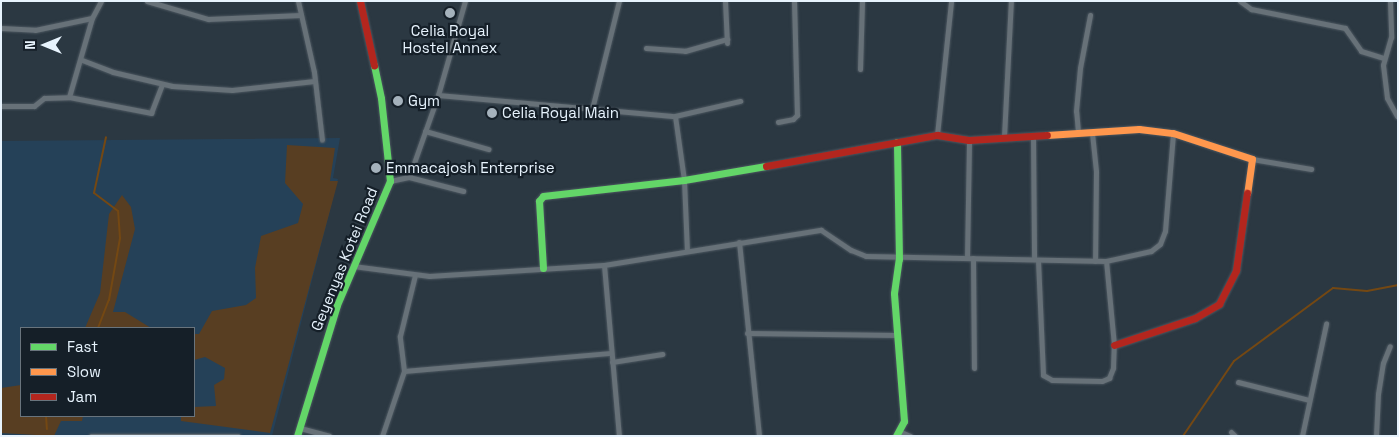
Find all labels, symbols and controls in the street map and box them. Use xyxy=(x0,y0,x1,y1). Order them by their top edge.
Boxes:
marker: Celia Royal Hostel Annex xyxy=(444,7,456,19)
north arrow xyxy=(20,20,70,70)
place label: Celia Royal Hostel Annex xyxy=(402,21,498,56)
text: N xyxy=(21,40,39,50)
place label: Gym xyxy=(408,92,440,110)
marker: Gym xyxy=(392,95,404,107)
place label: Celia Royal Main xyxy=(502,104,619,122)
marker: Celia Royal Main xyxy=(486,107,498,119)
place label: Emmacajosh Enterprise xyxy=(386,159,555,177)
marker: Emmacajosh Enterprise xyxy=(370,162,382,174)
street label: Geyenyas Kotei Road xyxy=(307,185,381,333)
legend xyxy=(20,327,195,417)
text: Fast xyxy=(67,337,98,356)
text: Slow xyxy=(67,362,101,381)
text: Jam xyxy=(67,387,97,406)

